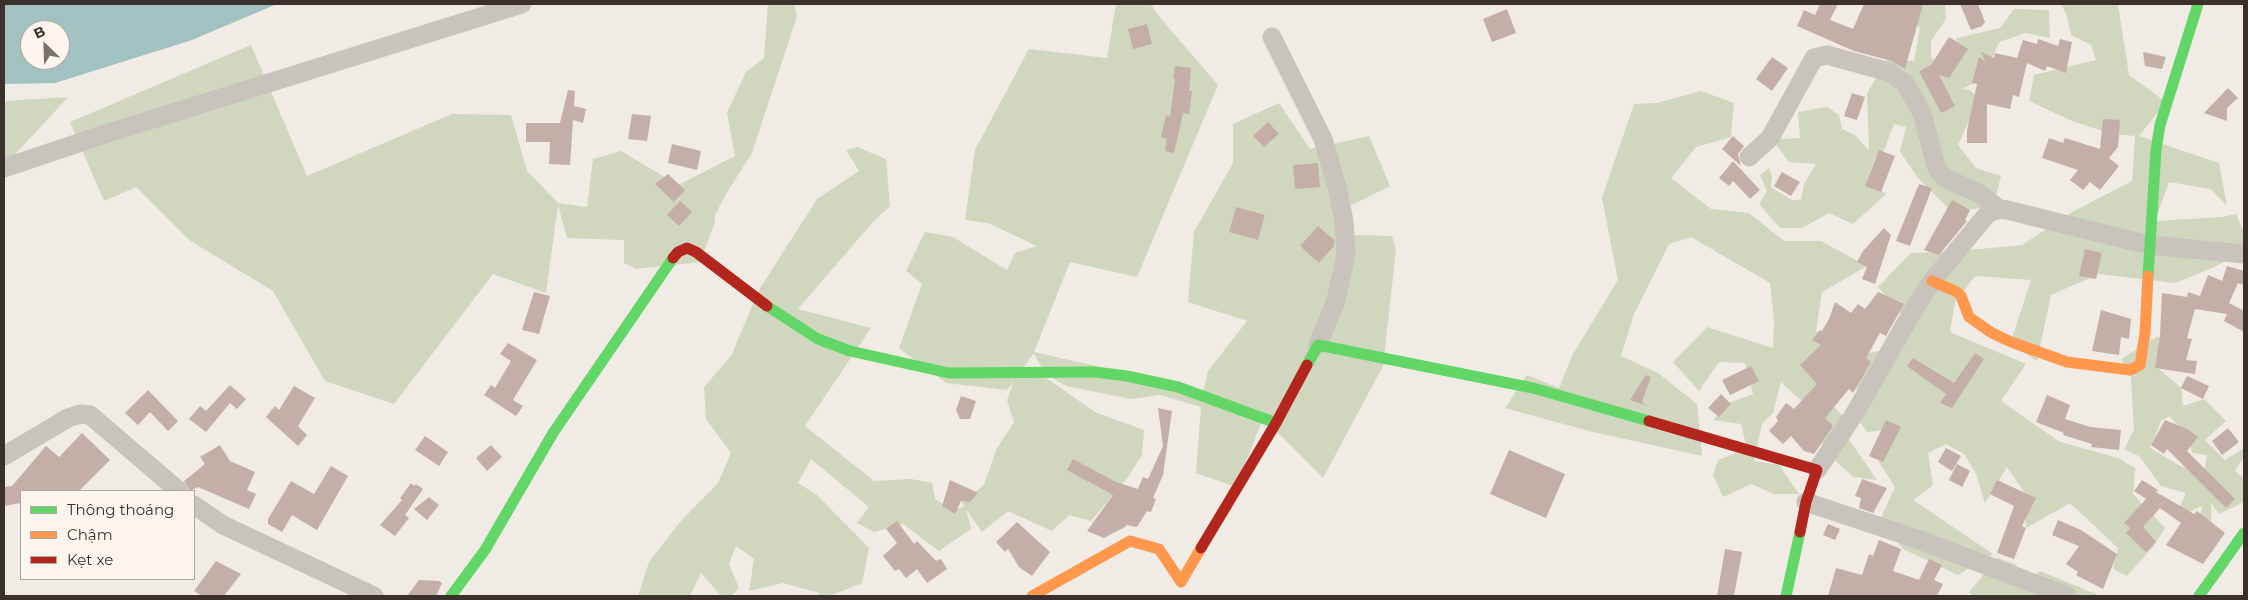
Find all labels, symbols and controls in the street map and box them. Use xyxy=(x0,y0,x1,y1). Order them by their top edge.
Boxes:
north arrow xyxy=(20,20,70,70)
text: B xyxy=(31,22,48,43)
legend xyxy=(20,490,195,580)
text: Thông thoáng xyxy=(67,500,174,519)
text: Chậm xyxy=(67,525,113,544)
text: Kẹt xe xyxy=(67,550,113,569)

